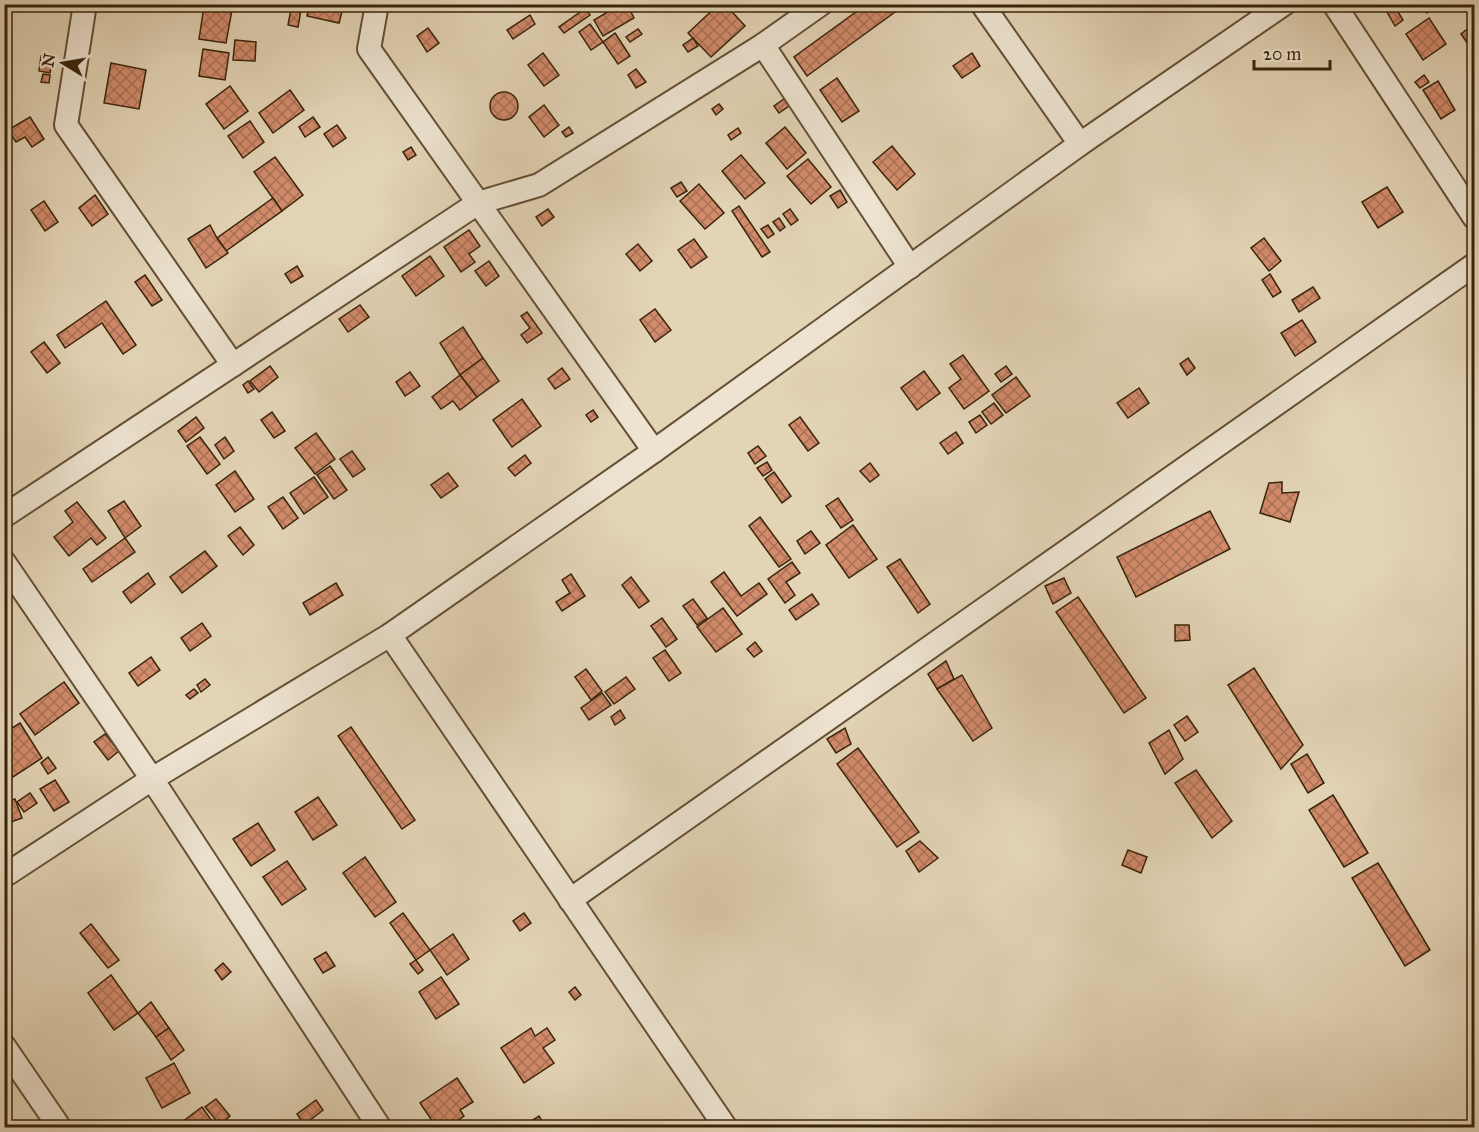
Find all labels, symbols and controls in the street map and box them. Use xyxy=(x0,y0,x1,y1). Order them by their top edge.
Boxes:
north arrow xyxy=(33,33,93,93)
scale bar xyxy=(1254,33,1330,71)
text: 20 m xyxy=(1263,43,1301,65)
text: N xyxy=(38,51,59,69)

